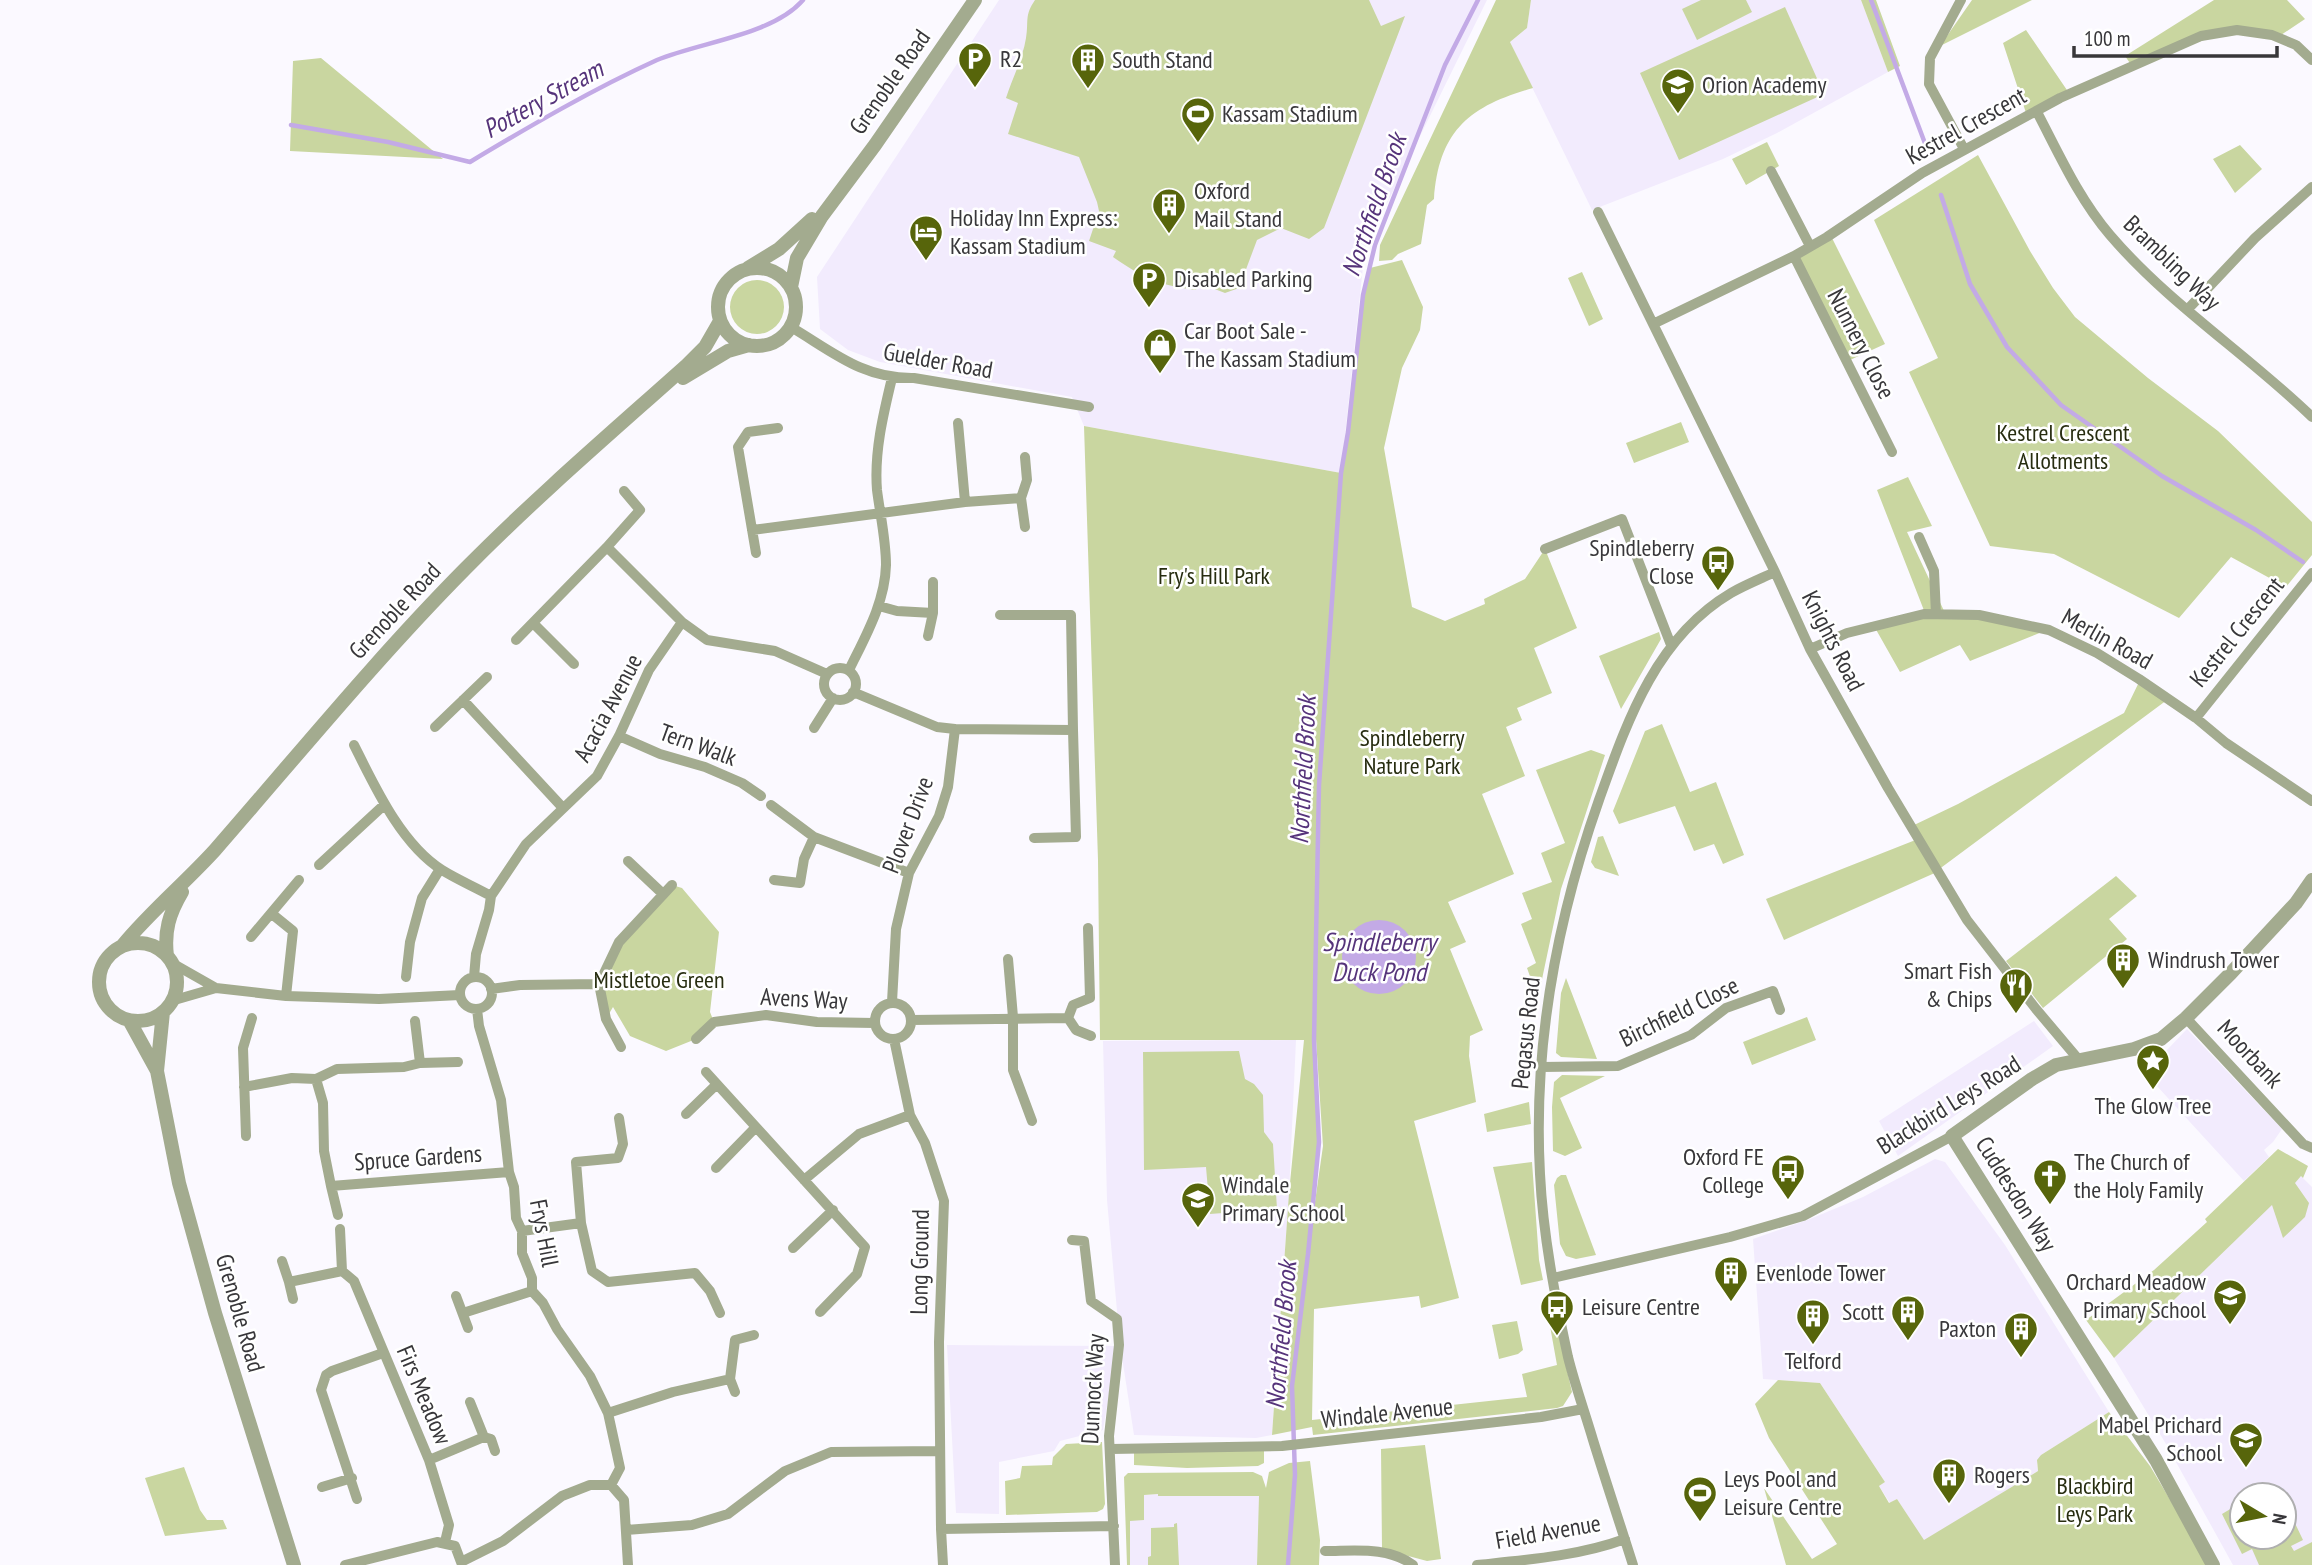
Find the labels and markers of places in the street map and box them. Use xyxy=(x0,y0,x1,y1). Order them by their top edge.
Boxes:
parking icon: R2 xyxy=(956,40,994,89)
building icon: South Stand xyxy=(1069,41,1107,90)
place label: R2 xyxy=(1000,43,1022,74)
place label: South Stand xyxy=(1112,44,1213,75)
school or university icon: Orion Academy xyxy=(1659,66,1697,115)
place label: Orion Academy xyxy=(1702,69,1827,100)
sports icon: Kassam Stadium xyxy=(1179,95,1217,144)
place label: Kassam Stadium xyxy=(1222,98,1358,129)
place label: Oxford Mail Stand xyxy=(1194,175,1282,234)
building icon: Oxford Mail Stand xyxy=(1150,186,1188,235)
place label: Holiday Inn Express: Kassam Stadium xyxy=(950,202,1118,261)
hotel icon: Holiday Inn Express: Kassam Stadium xyxy=(907,213,945,262)
parking icon: Disabled Parking xyxy=(1130,260,1168,309)
place label: Disabled Parking xyxy=(1174,263,1313,294)
place label: Car Boot Sale - The Kassam Stadium xyxy=(1184,315,1356,374)
shop icon: Car Boot Sale - The Kassam Stadium xyxy=(1141,326,1179,375)
place label: Spindleberry Close xyxy=(1589,532,1694,591)
bus stop icon: Spindleberry Close xyxy=(1699,543,1737,592)
building icon: Windrush Tower xyxy=(2104,941,2142,990)
place label: Windrush Tower xyxy=(2148,944,2280,975)
place label: Smart Fish & Chips xyxy=(1904,955,1992,1014)
restaurant icon: Smart Fish & Chips xyxy=(1997,966,2035,1015)
place icon: The Glow Tree xyxy=(2134,1042,2172,1091)
place label: The Glow Tree xyxy=(2095,1090,2211,1121)
place label: Oxford FE College xyxy=(1683,1141,1764,1200)
place label: The Church of the Holy Family xyxy=(2074,1146,2203,1205)
bus stop icon: Oxford FE College xyxy=(1769,1152,1807,1201)
church icon: The Church of the Holy Family xyxy=(2031,1157,2069,1206)
place label: Windale Primary School xyxy=(1222,1169,1345,1228)
school or university icon: Windale Primary School xyxy=(1179,1180,1217,1229)
building icon: Evenlode Tower xyxy=(1712,1254,1750,1303)
place label: Evenlode Tower xyxy=(1756,1257,1886,1288)
place label: Orchard Meadow Primary School xyxy=(2066,1266,2207,1325)
school or university icon: Orchard Meadow Primary School xyxy=(2211,1277,2249,1326)
bus stop icon: Leisure Centre xyxy=(1538,1288,1576,1337)
place label: Leisure Centre xyxy=(1582,1291,1700,1322)
building icon: Scott xyxy=(1889,1293,1927,1342)
place label: Scott xyxy=(1842,1296,1884,1327)
building icon: Telford xyxy=(1794,1297,1832,1346)
building icon: Paxton xyxy=(2002,1310,2040,1359)
place label: Paxton xyxy=(1939,1313,1996,1344)
place label: Telford xyxy=(1784,1345,1842,1376)
place label: Mabel Prichard School xyxy=(2098,1409,2222,1468)
school or university icon: Mabel Prichard School xyxy=(2227,1420,2265,1469)
building icon: Rogers xyxy=(1930,1456,1968,1505)
place label: Rogers xyxy=(1974,1459,2030,1490)
place label: Leys Pool and Leisure Centre xyxy=(1724,1463,1842,1522)
sports icon: Leys Pool and Leisure Centre xyxy=(1681,1474,1719,1523)

